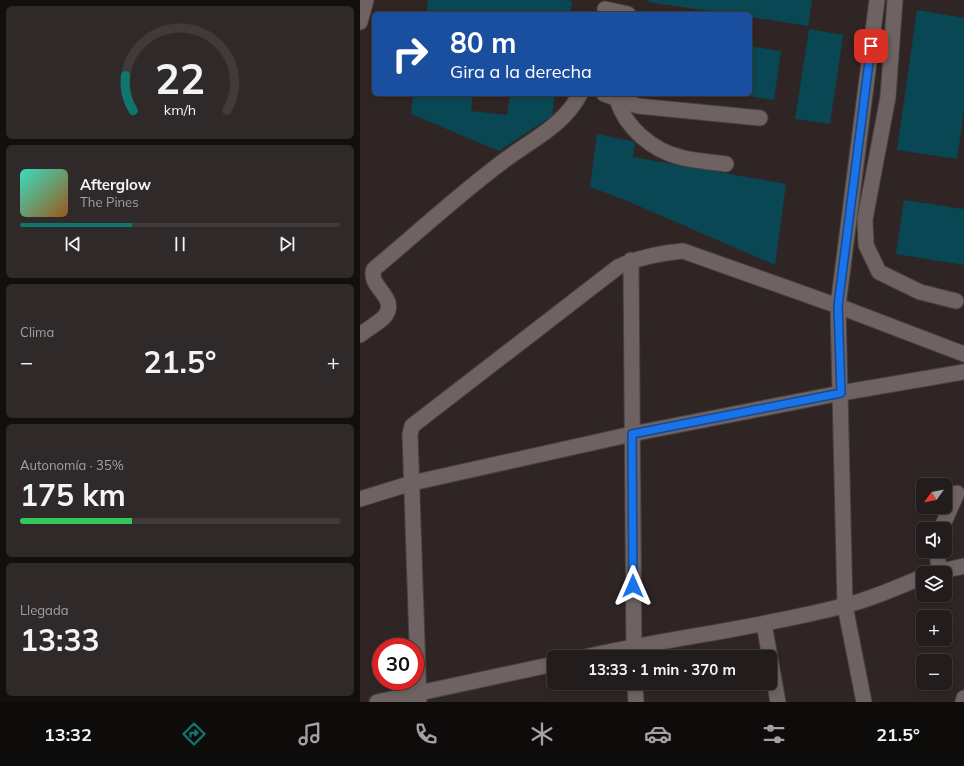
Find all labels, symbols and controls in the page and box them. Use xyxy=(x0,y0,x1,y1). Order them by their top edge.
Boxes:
text: 80 m xyxy=(450,25,516,60)
icon: right xyxy=(384,28,436,80)
pin xyxy=(854,29,888,63)
icon: arrive xyxy=(860,35,882,57)
text: 22 xyxy=(155,51,205,103)
text: Gira a la derecha xyxy=(450,60,592,83)
text: km/h xyxy=(164,100,196,118)
text: Afterglow xyxy=(80,175,151,194)
text: The Pines xyxy=(80,194,139,210)
icon: previous xyxy=(62,233,84,255)
icon: pause xyxy=(169,233,191,255)
icon: next xyxy=(276,233,298,255)
text: Clima xyxy=(20,324,54,340)
text: 21.5° xyxy=(144,343,216,381)
text: − xyxy=(20,348,33,376)
text: + xyxy=(327,348,340,376)
text: Autonomía · 35% xyxy=(20,457,124,473)
text: 175 km xyxy=(20,476,126,514)
north arrow xyxy=(916,478,952,514)
map controls xyxy=(916,478,952,690)
button: sound xyxy=(916,522,952,558)
position arrow xyxy=(612,565,654,607)
button: layers xyxy=(916,566,952,602)
text: Llegada xyxy=(20,602,69,618)
button: + xyxy=(916,610,952,646)
text: 13:33 xyxy=(20,621,99,659)
speed limit sign: 30 xyxy=(372,638,424,690)
button: − xyxy=(916,654,952,690)
text: 13:33 · 1 min · 370 m xyxy=(588,660,736,679)
icon: directions xyxy=(180,720,208,748)
icon: music xyxy=(296,720,324,748)
icon: phone xyxy=(412,720,440,748)
icon: climate xyxy=(528,720,556,748)
icon: car xyxy=(644,720,672,748)
icon: filters xyxy=(760,720,788,748)
text: 13:32 xyxy=(44,723,92,746)
text: 21.5° xyxy=(876,723,920,746)

